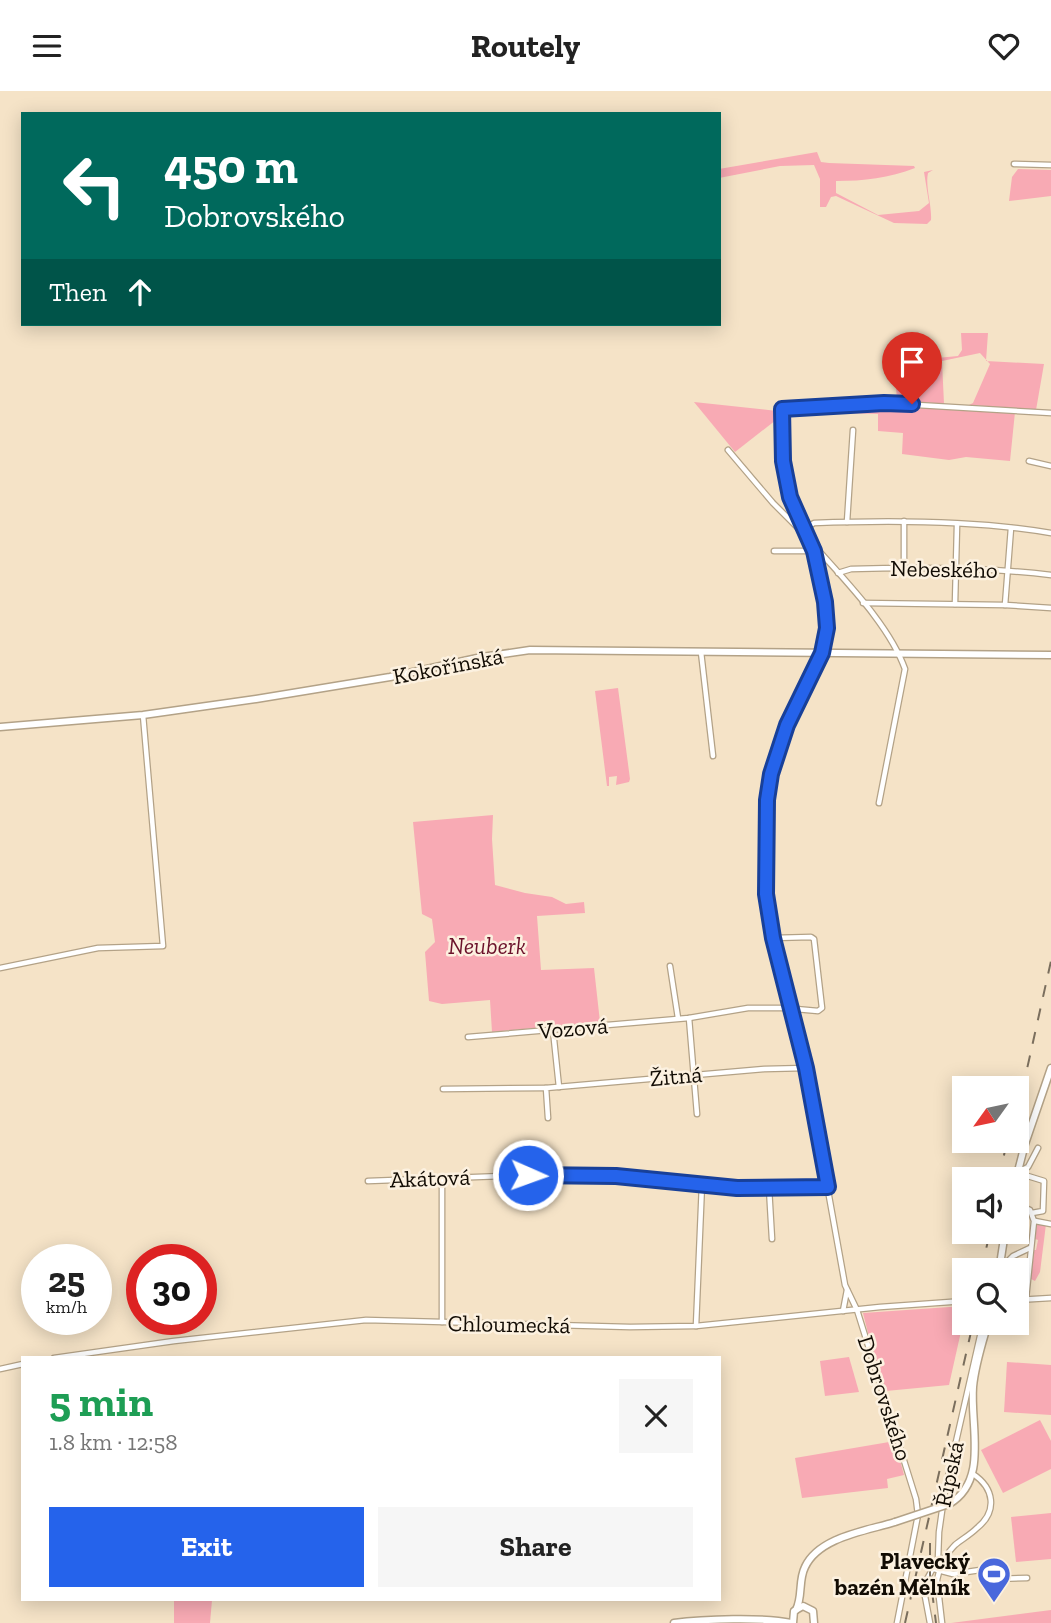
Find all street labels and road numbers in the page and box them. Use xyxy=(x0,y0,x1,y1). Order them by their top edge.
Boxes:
street label: Nebeského xyxy=(890,554,998,584)
street label: Kokořínská xyxy=(390,642,506,690)
street label: Vozová xyxy=(536,1011,609,1045)
street label: Žitná xyxy=(649,1060,703,1092)
street label: Akátová xyxy=(389,1163,471,1193)
street label: Chloumecká xyxy=(447,1309,571,1339)
street label: Dobrovského xyxy=(852,1332,918,1464)
street label: Řípská xyxy=(928,1439,970,1509)

